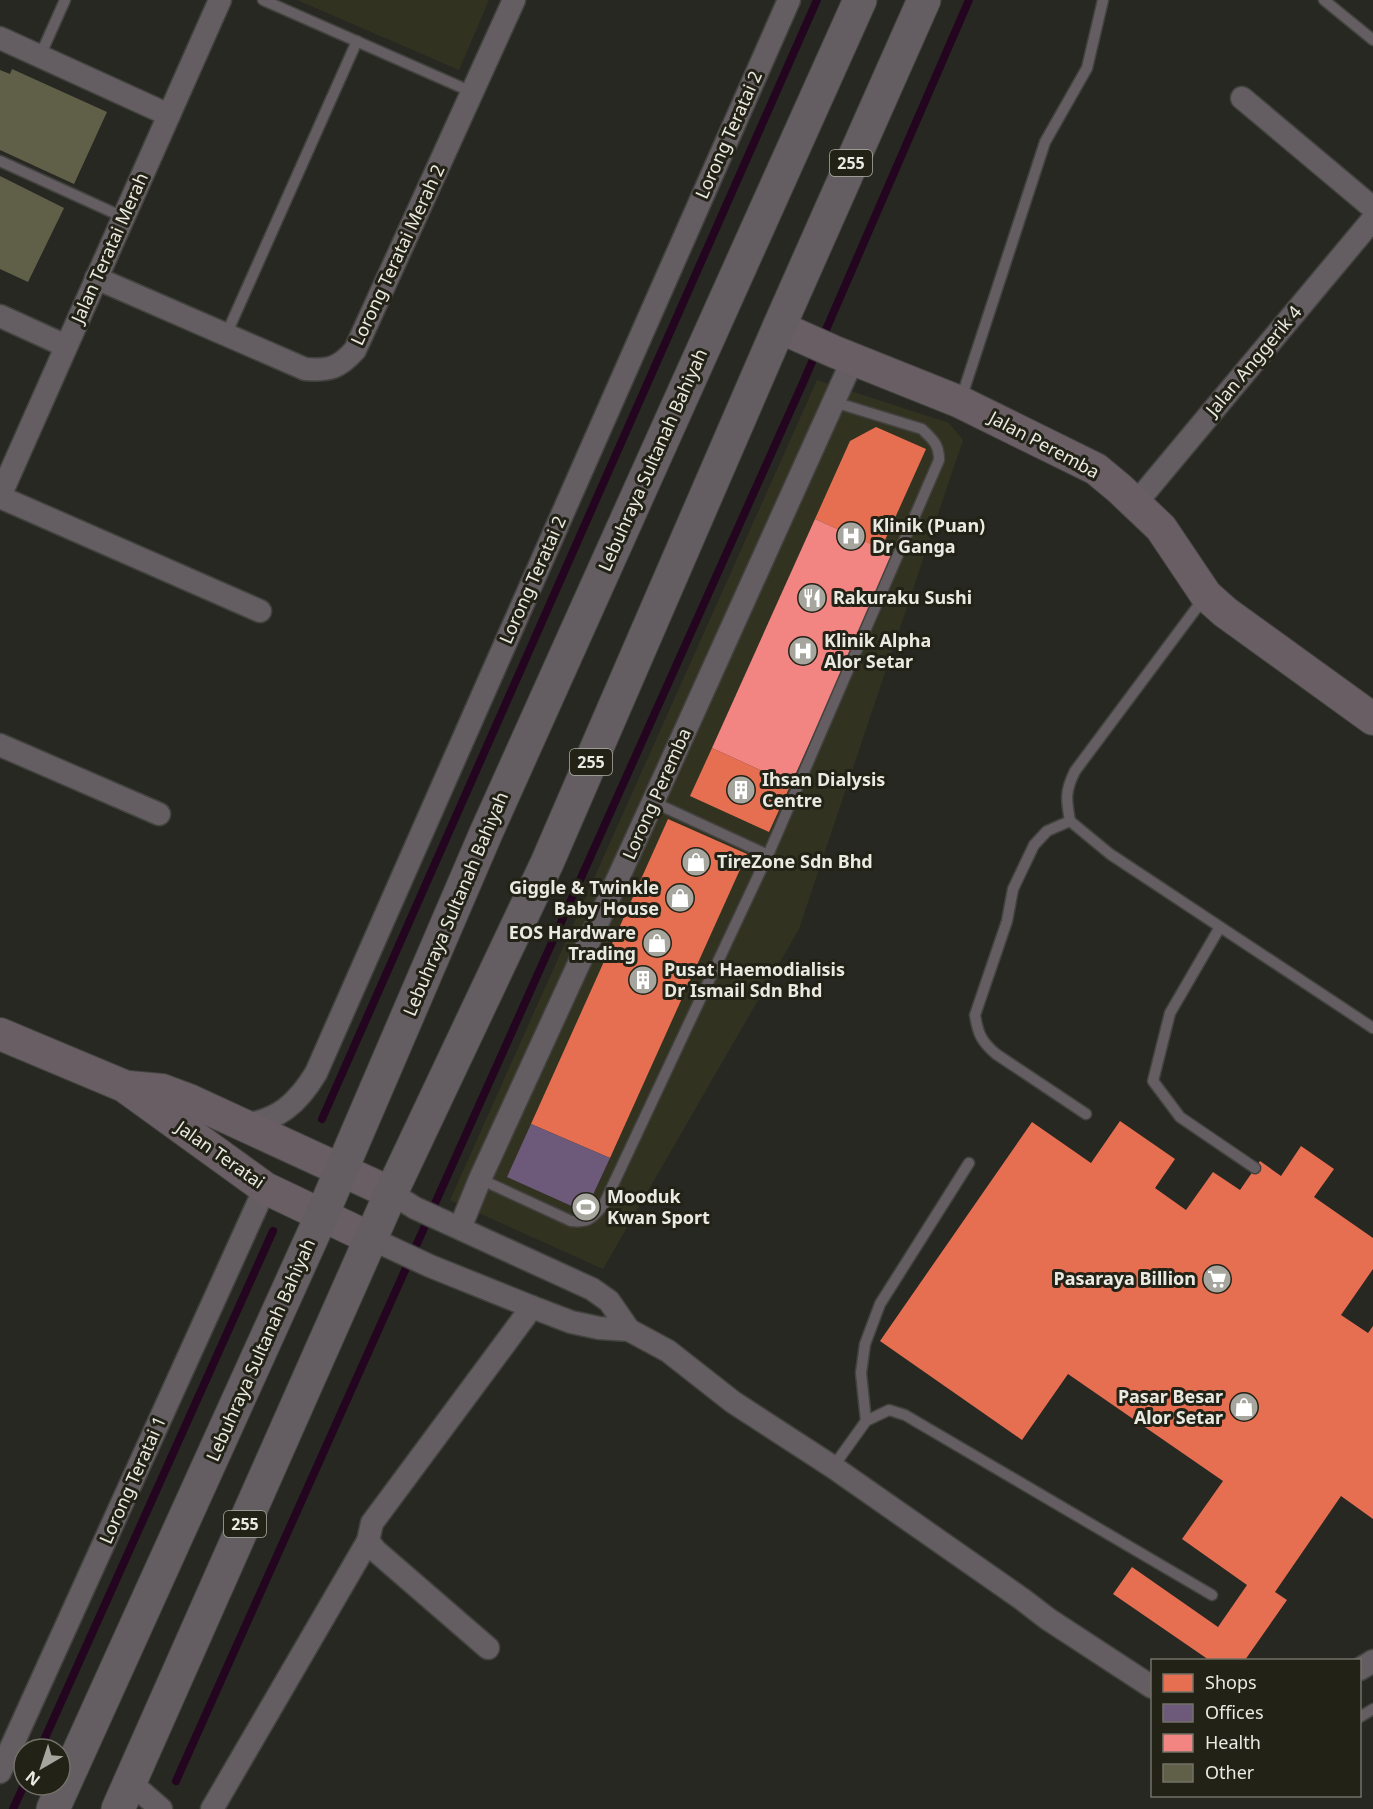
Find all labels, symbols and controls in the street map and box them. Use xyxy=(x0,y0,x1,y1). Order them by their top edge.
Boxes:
street label: Lorong Teratai 2 xyxy=(689,67,767,202)
road number: 255 xyxy=(830,150,872,176)
street label: Lorong Teratai Merah 2 xyxy=(345,160,450,349)
street label: Jalan Teratai Merah xyxy=(64,169,153,328)
street label: Jalan Anggerik 4 xyxy=(1199,300,1307,422)
street label: Lebuhraya Sultanah Bahiyah xyxy=(592,345,712,575)
street label: Jalan Peremba xyxy=(983,404,1104,483)
street label: Lorong Teratai 2 xyxy=(493,512,571,647)
place label: Klinik (Puan) Dr Ganga xyxy=(872,513,985,558)
hospital icon: Klinik (Puan) Dr Ganga xyxy=(835,520,867,552)
restaurant icon: Rakuraku Sushi xyxy=(796,582,828,614)
place label: Rakuraku Sushi xyxy=(833,585,972,609)
place label: Klinik Alpha Alor Setar xyxy=(824,628,931,673)
hospital icon: Klinik Alpha Alor Setar xyxy=(787,635,819,667)
street label: Lorong Peremba xyxy=(616,724,696,863)
road number: 255 xyxy=(570,749,612,775)
place label: Ihsan Dialysis Centre xyxy=(762,767,885,812)
building icon: Ihsan Dialysis Centre xyxy=(725,774,757,806)
street label: Lebuhraya Sultanah Bahiyah xyxy=(397,788,513,1019)
shop icon: TireZone Sdn Bhd xyxy=(680,846,712,878)
place label: TireZone Sdn Bhd xyxy=(717,849,873,873)
place label: Giggle & Twinkle Baby House xyxy=(509,875,659,920)
shop icon: Giggle & Twinkle Baby House xyxy=(664,882,696,914)
place label: EOS Hardware Trading xyxy=(509,920,636,965)
shop icon: EOS Hardware Trading xyxy=(641,927,673,959)
place label: Pusat Haemodialisis Dr Ismail Sdn Bhd xyxy=(664,957,845,1002)
building icon: Pusat Haemodialisis Dr Ismail Sdn Bhd xyxy=(627,964,659,996)
street label: Jalan Teratai xyxy=(170,1114,270,1194)
place label: Mooduk Kwan Sport xyxy=(607,1184,710,1229)
sports icon: Mooduk Kwan Sport xyxy=(570,1191,602,1223)
street label: Lebuhraya Sultanah Bahiyah xyxy=(200,1235,320,1465)
supermarket icon: Pasaraya Billion xyxy=(1201,1263,1233,1295)
place label: Pasaraya Billion xyxy=(1054,1266,1196,1290)
place label: Pasar Besar Alor Setar xyxy=(1118,1384,1223,1429)
shop icon: Pasar Besar Alor Setar xyxy=(1228,1391,1260,1423)
street label: Lorong Teratai 1 xyxy=(93,1412,171,1547)
road number: 255 xyxy=(224,1511,266,1537)
legend xyxy=(1151,1659,1361,1797)
text: Shops xyxy=(1205,1670,1257,1694)
text: Offices xyxy=(1205,1700,1264,1724)
text: Health xyxy=(1205,1730,1261,1754)
north arrow xyxy=(12,1737,72,1797)
text: Other xyxy=(1205,1760,1255,1784)
text: N xyxy=(21,1766,45,1791)

